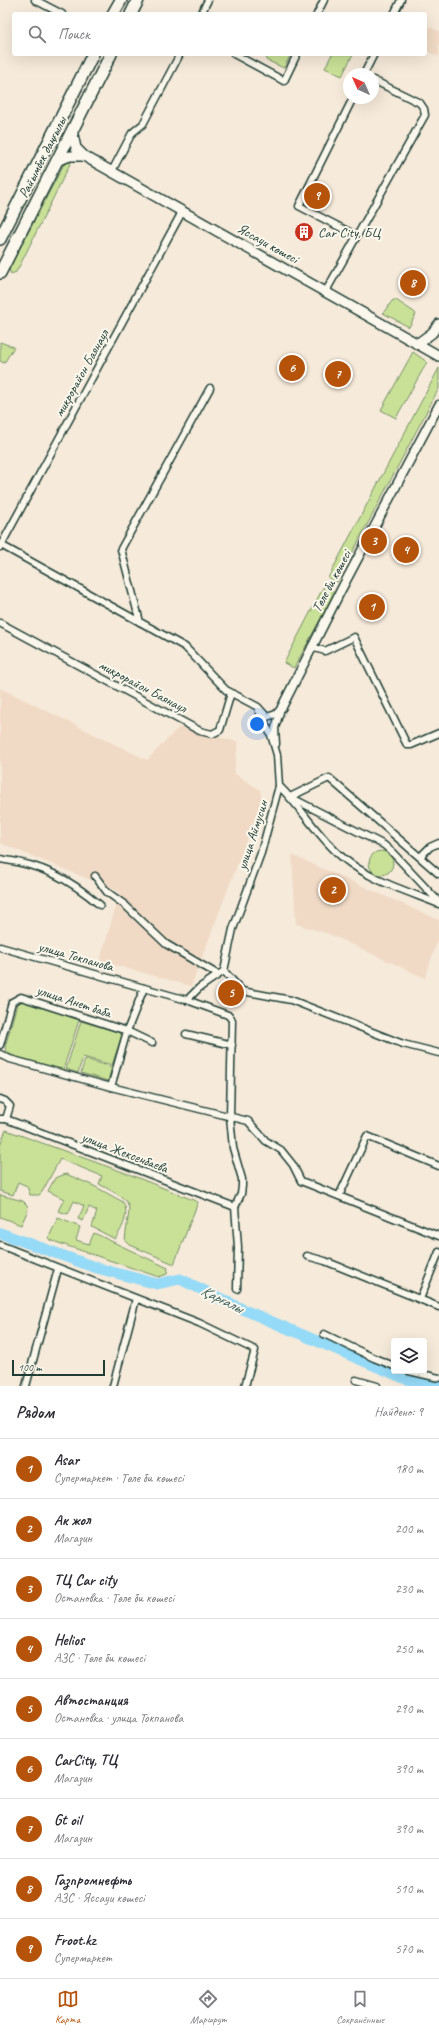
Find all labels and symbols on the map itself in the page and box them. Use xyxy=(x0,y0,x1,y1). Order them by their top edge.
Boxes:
north arrow xyxy=(343,68,379,104)
street label: Райымбек даңғылы xyxy=(15,112,71,201)
pin: 9 xyxy=(304,181,330,211)
street label: Яссауи көшесі xyxy=(234,220,303,268)
building icon: Car City, БЦ xyxy=(293,221,315,243)
place label: Car City, БЦ xyxy=(318,224,382,241)
pin: 8 xyxy=(400,268,426,298)
street label: микрорайон Баянаул xyxy=(51,325,113,420)
pin: 6 xyxy=(279,353,305,383)
pin: 7 xyxy=(325,359,351,389)
pin: 3 xyxy=(361,526,387,556)
pin: 4 xyxy=(393,535,419,565)
street label: Төле би көшесі xyxy=(308,545,356,615)
pin: 1 xyxy=(359,592,385,622)
street label: микрорайон Баянаул xyxy=(96,656,191,717)
your location xyxy=(247,714,267,734)
street label: улица Аймусин xyxy=(233,797,272,873)
pin: 2 xyxy=(320,875,346,905)
street label: улица Токпанова xyxy=(35,937,116,976)
pin: 5 xyxy=(218,978,244,1008)
street label: улица Анет баба xyxy=(33,981,114,1022)
street label: улица Жексенбаева xyxy=(78,1128,172,1177)
water label: Қарғалы xyxy=(198,1281,248,1319)
scale bar xyxy=(12,1358,105,1377)

